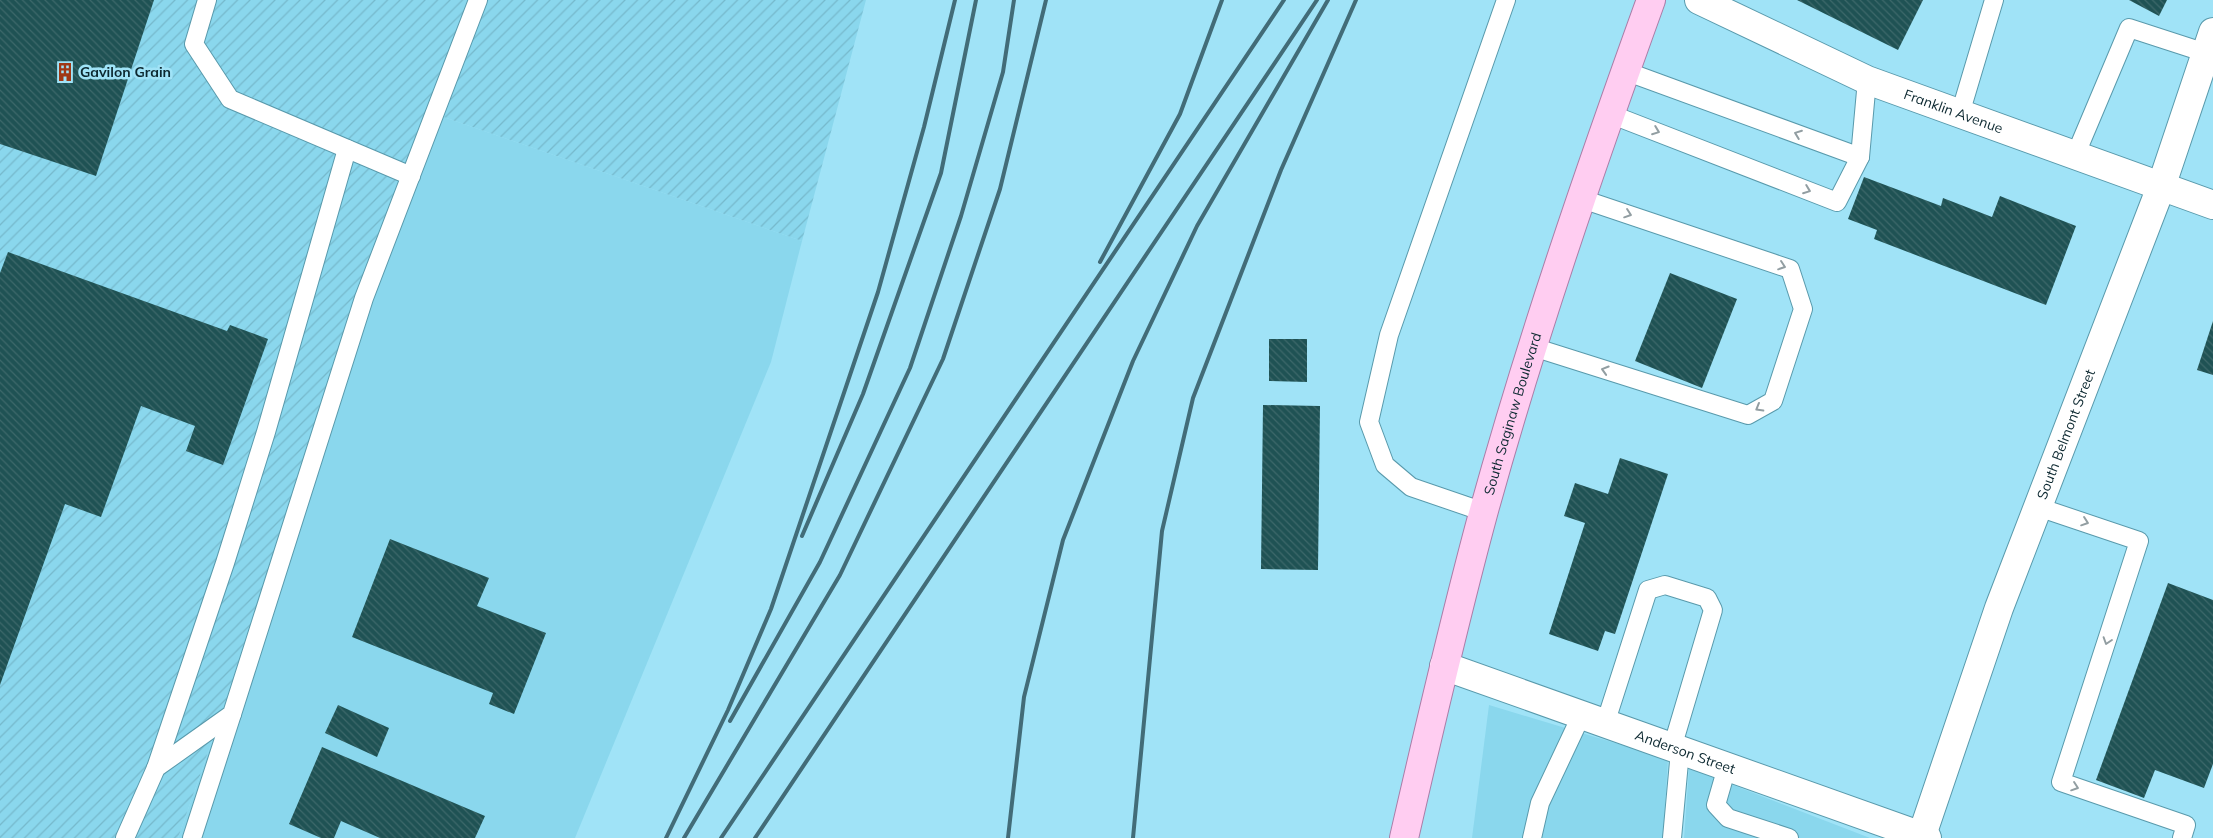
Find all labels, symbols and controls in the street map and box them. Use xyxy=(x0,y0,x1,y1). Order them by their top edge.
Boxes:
building icon: Gavilon Grain xyxy=(54,61,76,83)
place label: Gavilon Grain xyxy=(80,63,171,81)
street label: Franklin Avenue xyxy=(1902,85,2005,137)
one-way arrow xyxy=(1651,125,1659,135)
one-way arrow xyxy=(1794,129,1803,140)
one-way arrow xyxy=(1802,184,1811,194)
one-way arrow xyxy=(1623,208,1632,218)
one-way arrow xyxy=(1777,260,1786,270)
street label: South Saginaw Boulevard xyxy=(1480,330,1545,497)
one-way arrow xyxy=(1602,366,1610,376)
street label: South Belmont Street xyxy=(2033,367,2099,502)
one-way arrow xyxy=(1756,402,1765,412)
one-way arrow xyxy=(2080,517,2088,527)
one-way arrow xyxy=(2103,636,2113,644)
street label: Anderson Street xyxy=(1633,726,1738,778)
one-way arrow xyxy=(2070,781,2079,791)

